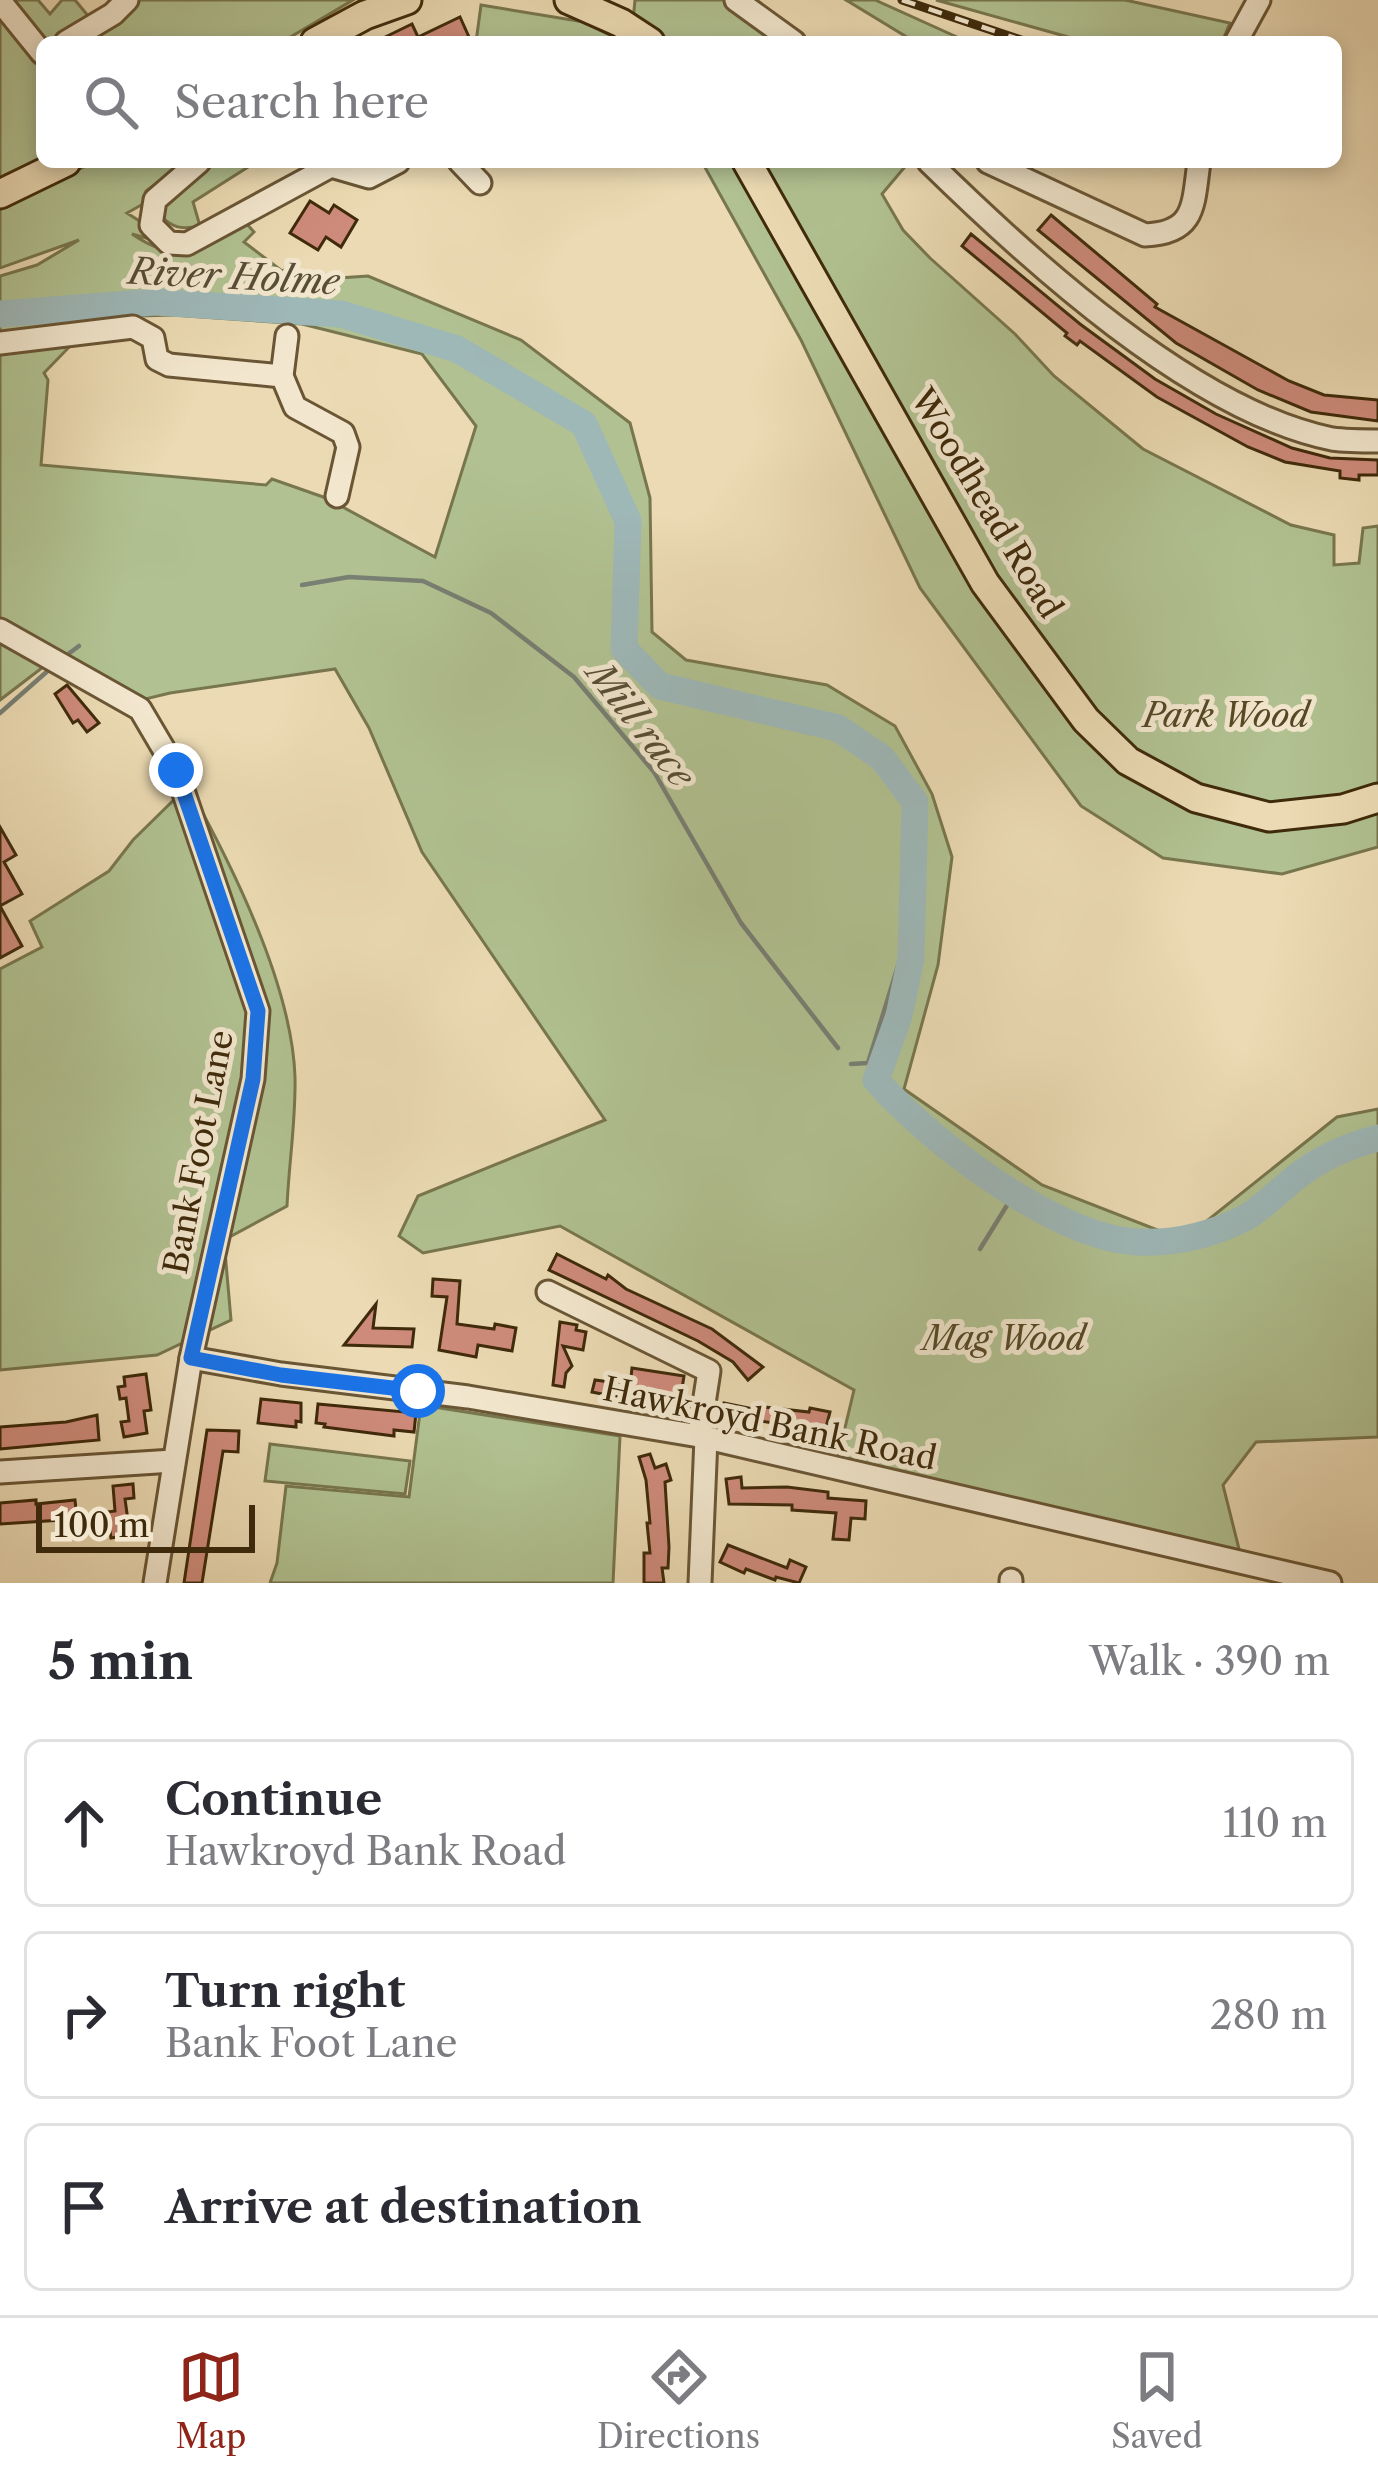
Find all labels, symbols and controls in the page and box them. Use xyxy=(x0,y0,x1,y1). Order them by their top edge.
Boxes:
search box xyxy=(36,36,1342,168)
icon: search xyxy=(78,69,144,135)
text: Search here xyxy=(174,74,429,130)
water label: River Holme xyxy=(125,248,342,304)
street label: Woodhead Road xyxy=(901,380,1071,626)
water label: Mill race xyxy=(576,649,705,797)
park label: Park Wood xyxy=(1140,695,1313,736)
route end xyxy=(149,743,203,797)
street label: Bank Foot Lane xyxy=(155,1027,242,1277)
park label: Mag Wood xyxy=(919,1318,1089,1359)
route start xyxy=(391,1364,445,1418)
street label: Hawkroyd Bank Road xyxy=(599,1368,940,1479)
scale bar xyxy=(36,1499,255,1552)
text: 100 m xyxy=(54,1505,149,1546)
text: 5 min xyxy=(48,1630,193,1692)
text: Walk · 390 m xyxy=(1089,1637,1330,1685)
text: Continue xyxy=(165,1771,382,1827)
icon: ahead xyxy=(51,1790,117,1856)
text: 110 m xyxy=(1223,1799,1327,1847)
text: Hawkroyd Bank Road xyxy=(165,1827,567,1875)
text: Turn right xyxy=(165,1963,405,2019)
icon: right xyxy=(51,1982,117,2048)
text: 280 m xyxy=(1210,1991,1327,2039)
text: Bank Foot Lane xyxy=(165,2019,457,2067)
icon: arrive xyxy=(51,2174,117,2240)
text: Arrive at destination xyxy=(165,2179,642,2235)
tab: Map xyxy=(175,2344,246,2457)
tab: Directions xyxy=(597,2344,760,2457)
tab: Saved xyxy=(1111,2344,1203,2457)

